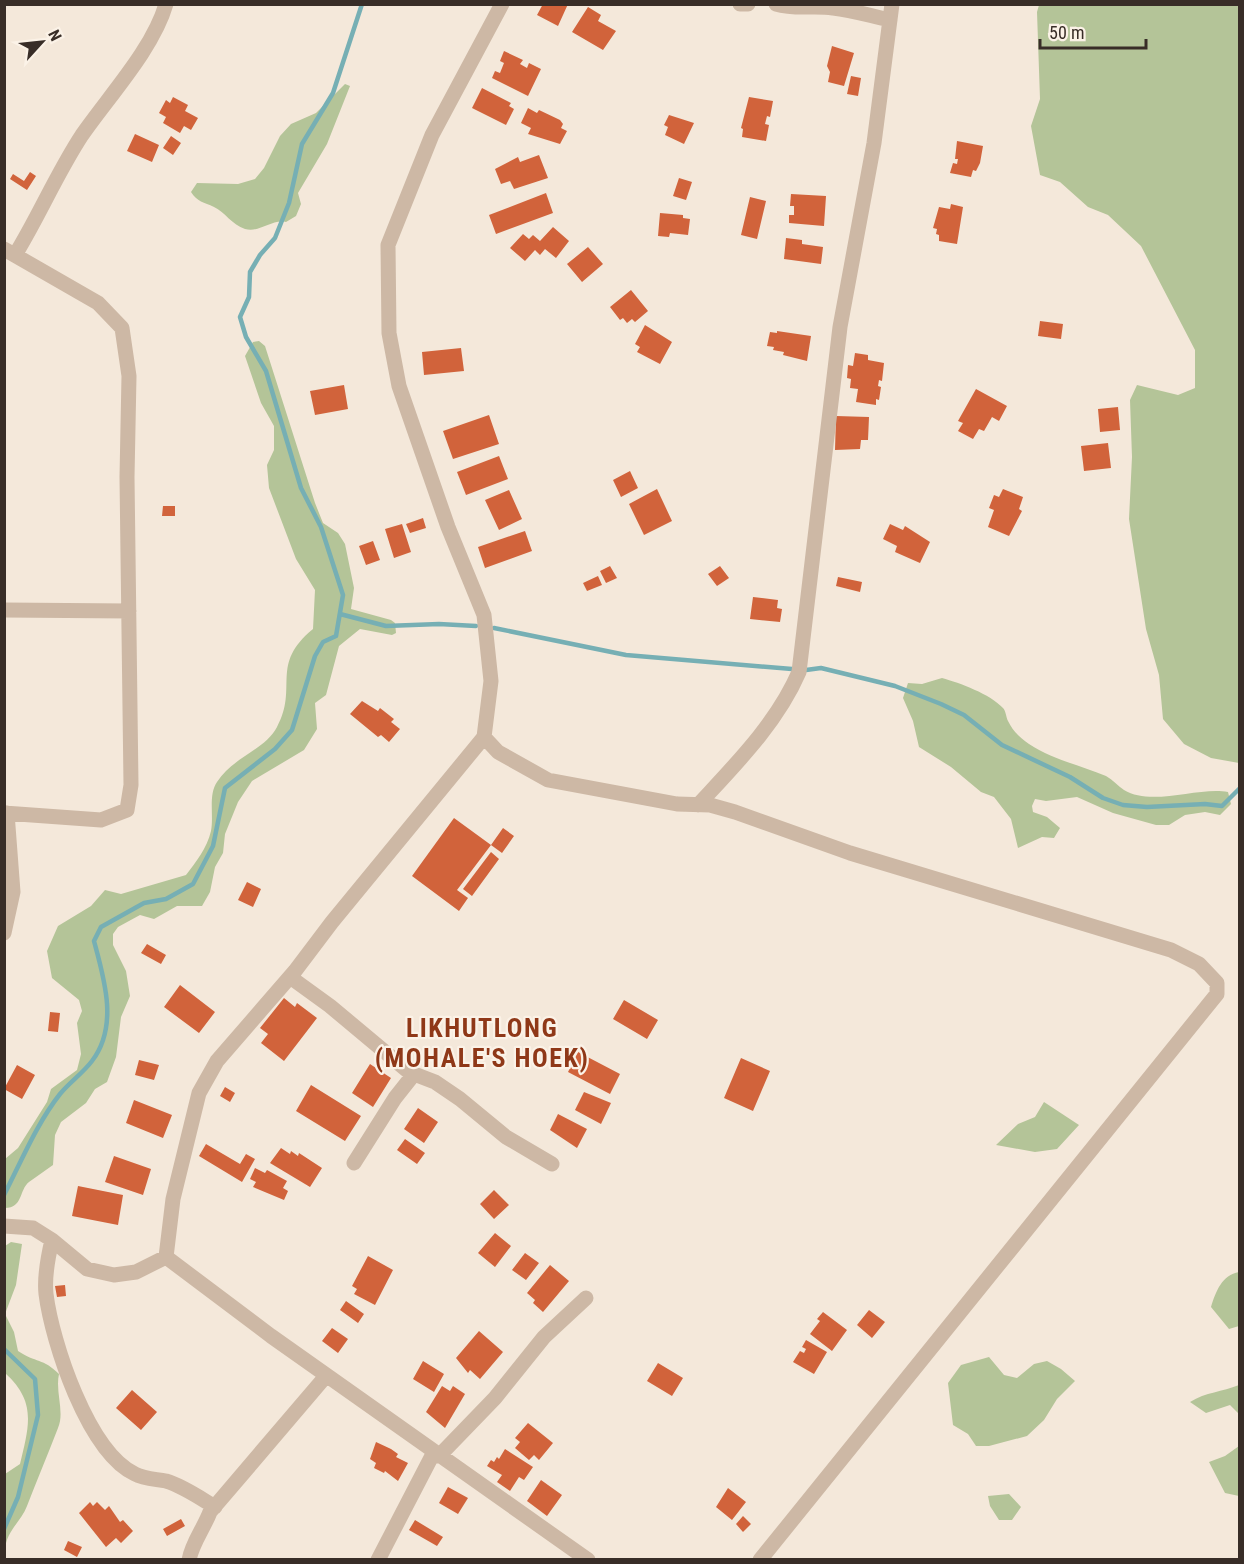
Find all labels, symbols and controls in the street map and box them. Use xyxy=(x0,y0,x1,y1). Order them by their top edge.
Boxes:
north arrow xyxy=(12,12,72,72)
scale bar xyxy=(1040,12,1146,50)
text: 50 m xyxy=(1049,22,1084,43)
text: N xyxy=(44,27,66,44)
district label: LIKHUTLONG (MOHALE'S HOEK) xyxy=(375,1013,589,1073)

